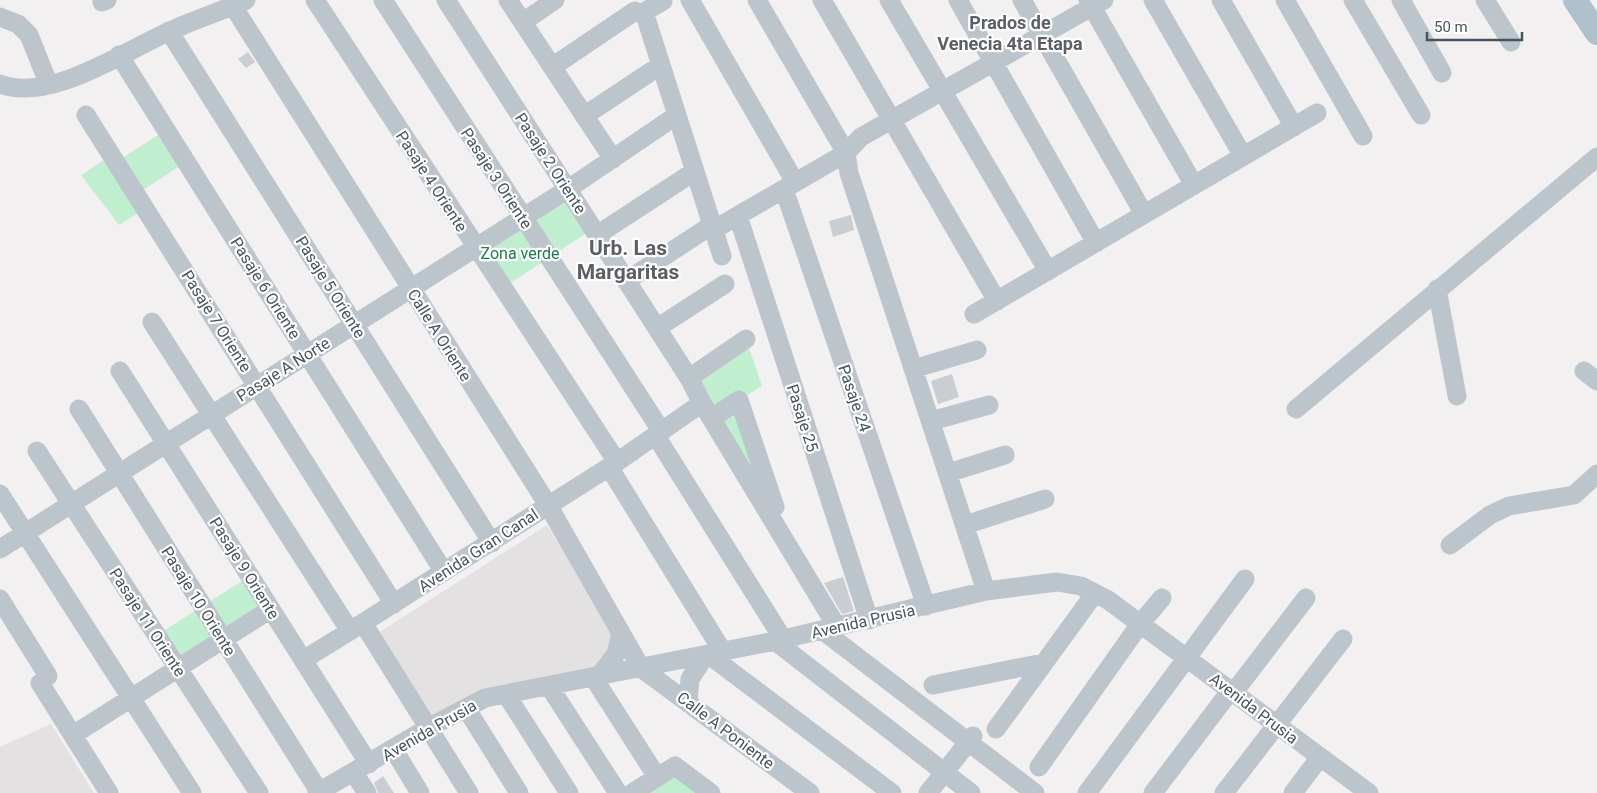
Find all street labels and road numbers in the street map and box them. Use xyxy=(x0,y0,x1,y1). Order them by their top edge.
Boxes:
street label: Pasaje 2 Oriente xyxy=(511,109,590,217)
street label: Pasaje 3 Oriente xyxy=(457,124,536,232)
street label: Pasaje 4 Oriente xyxy=(392,127,471,235)
street label: Pasaje 5 Oriente xyxy=(292,233,369,342)
street label: Pasaje 6 Oriente xyxy=(227,234,304,343)
street label: Pasaje 7 Oriente xyxy=(178,267,255,376)
street label: Calle A Oriente xyxy=(404,286,475,385)
street label: Pasaje A Norte xyxy=(233,333,333,406)
street label: Pasaje 24 xyxy=(834,362,875,434)
street label: Pasaje 25 xyxy=(783,382,822,454)
street label: Avenida Gran Canal xyxy=(415,505,542,596)
street label: Pasaje 9 Oriente xyxy=(206,514,283,623)
street label: Pasaje 10 Oriente xyxy=(157,543,240,659)
street label: Pasaje 11 Oriente xyxy=(106,565,190,680)
street label: Avenida Prusia xyxy=(809,600,917,643)
street label: Avenida Prusia xyxy=(1206,669,1302,748)
street label: Calle A Poniente xyxy=(673,688,778,773)
street label: Avenida Prusia xyxy=(379,696,480,765)

